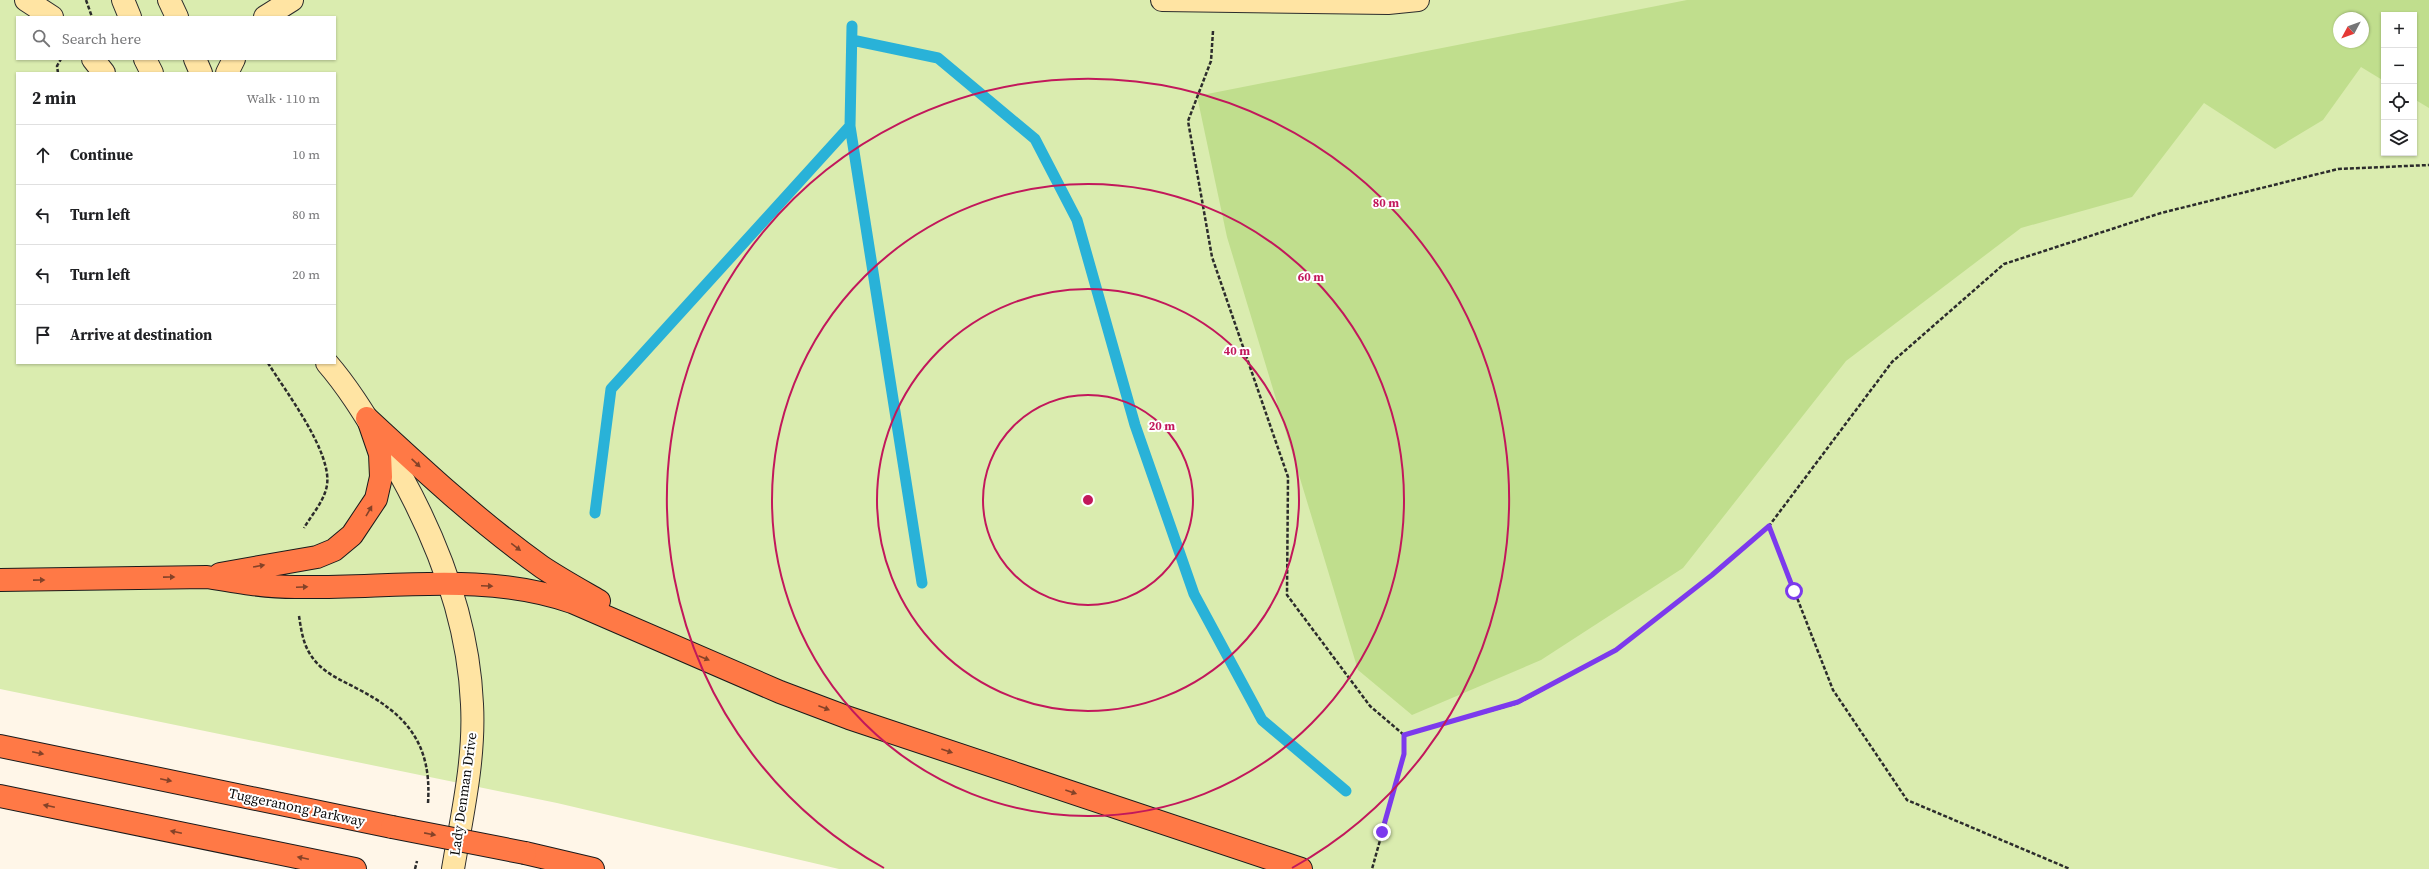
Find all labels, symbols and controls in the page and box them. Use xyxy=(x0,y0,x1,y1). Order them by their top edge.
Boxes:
north arrow xyxy=(2333,12,2369,48)
map controls xyxy=(2381,12,2417,156)
button: + xyxy=(2381,12,2417,48)
search box xyxy=(16,16,336,60)
icon: search xyxy=(30,27,52,49)
text: Search here xyxy=(62,28,141,49)
button: − xyxy=(2381,48,2417,84)
button: locate xyxy=(2381,84,2417,120)
text: 2 min xyxy=(32,86,76,110)
text: Walk · 110 m xyxy=(247,90,320,107)
button: layers xyxy=(2381,120,2417,156)
icon: ahead xyxy=(32,144,54,166)
text: Continue xyxy=(70,144,133,165)
text: 10 m xyxy=(292,146,320,163)
text: 80 m xyxy=(1373,195,1399,211)
icon: left xyxy=(32,204,54,226)
text: Turn left xyxy=(70,204,130,225)
text: 80 m xyxy=(292,206,320,223)
icon: left xyxy=(32,264,54,286)
text: Turn left xyxy=(70,264,130,285)
text: 20 m xyxy=(292,266,320,283)
text: 60 m xyxy=(1298,269,1324,285)
icon: arrive xyxy=(32,324,54,346)
text: Arrive at destination xyxy=(70,324,212,345)
text: 40 m xyxy=(1224,343,1250,359)
text: 20 m xyxy=(1149,418,1175,434)
one-way arrow xyxy=(411,458,421,468)
centre of rings xyxy=(1081,493,1095,507)
one-way arrow xyxy=(366,505,373,517)
one-way arrow xyxy=(510,543,521,551)
one-way arrow xyxy=(253,563,265,569)
one-way arrow xyxy=(163,574,175,581)
one-way arrow xyxy=(33,577,45,584)
one-way arrow xyxy=(481,582,493,589)
route start xyxy=(1785,582,1803,600)
one-way arrow xyxy=(296,584,309,590)
one-way arrow xyxy=(699,656,711,662)
one-way arrow xyxy=(819,706,831,712)
street label: Lady Denman Drive xyxy=(444,731,482,857)
one-way arrow xyxy=(942,748,954,754)
one-way arrow xyxy=(32,751,44,757)
one-way arrow xyxy=(159,777,172,783)
street label: Tuggeranong Parkway xyxy=(227,783,368,831)
one-way arrow xyxy=(1065,790,1077,796)
one-way arrow xyxy=(42,802,55,808)
route end xyxy=(1373,823,1391,841)
one-way arrow xyxy=(170,829,182,835)
one-way arrow xyxy=(424,832,436,838)
one-way arrow xyxy=(297,855,309,861)

